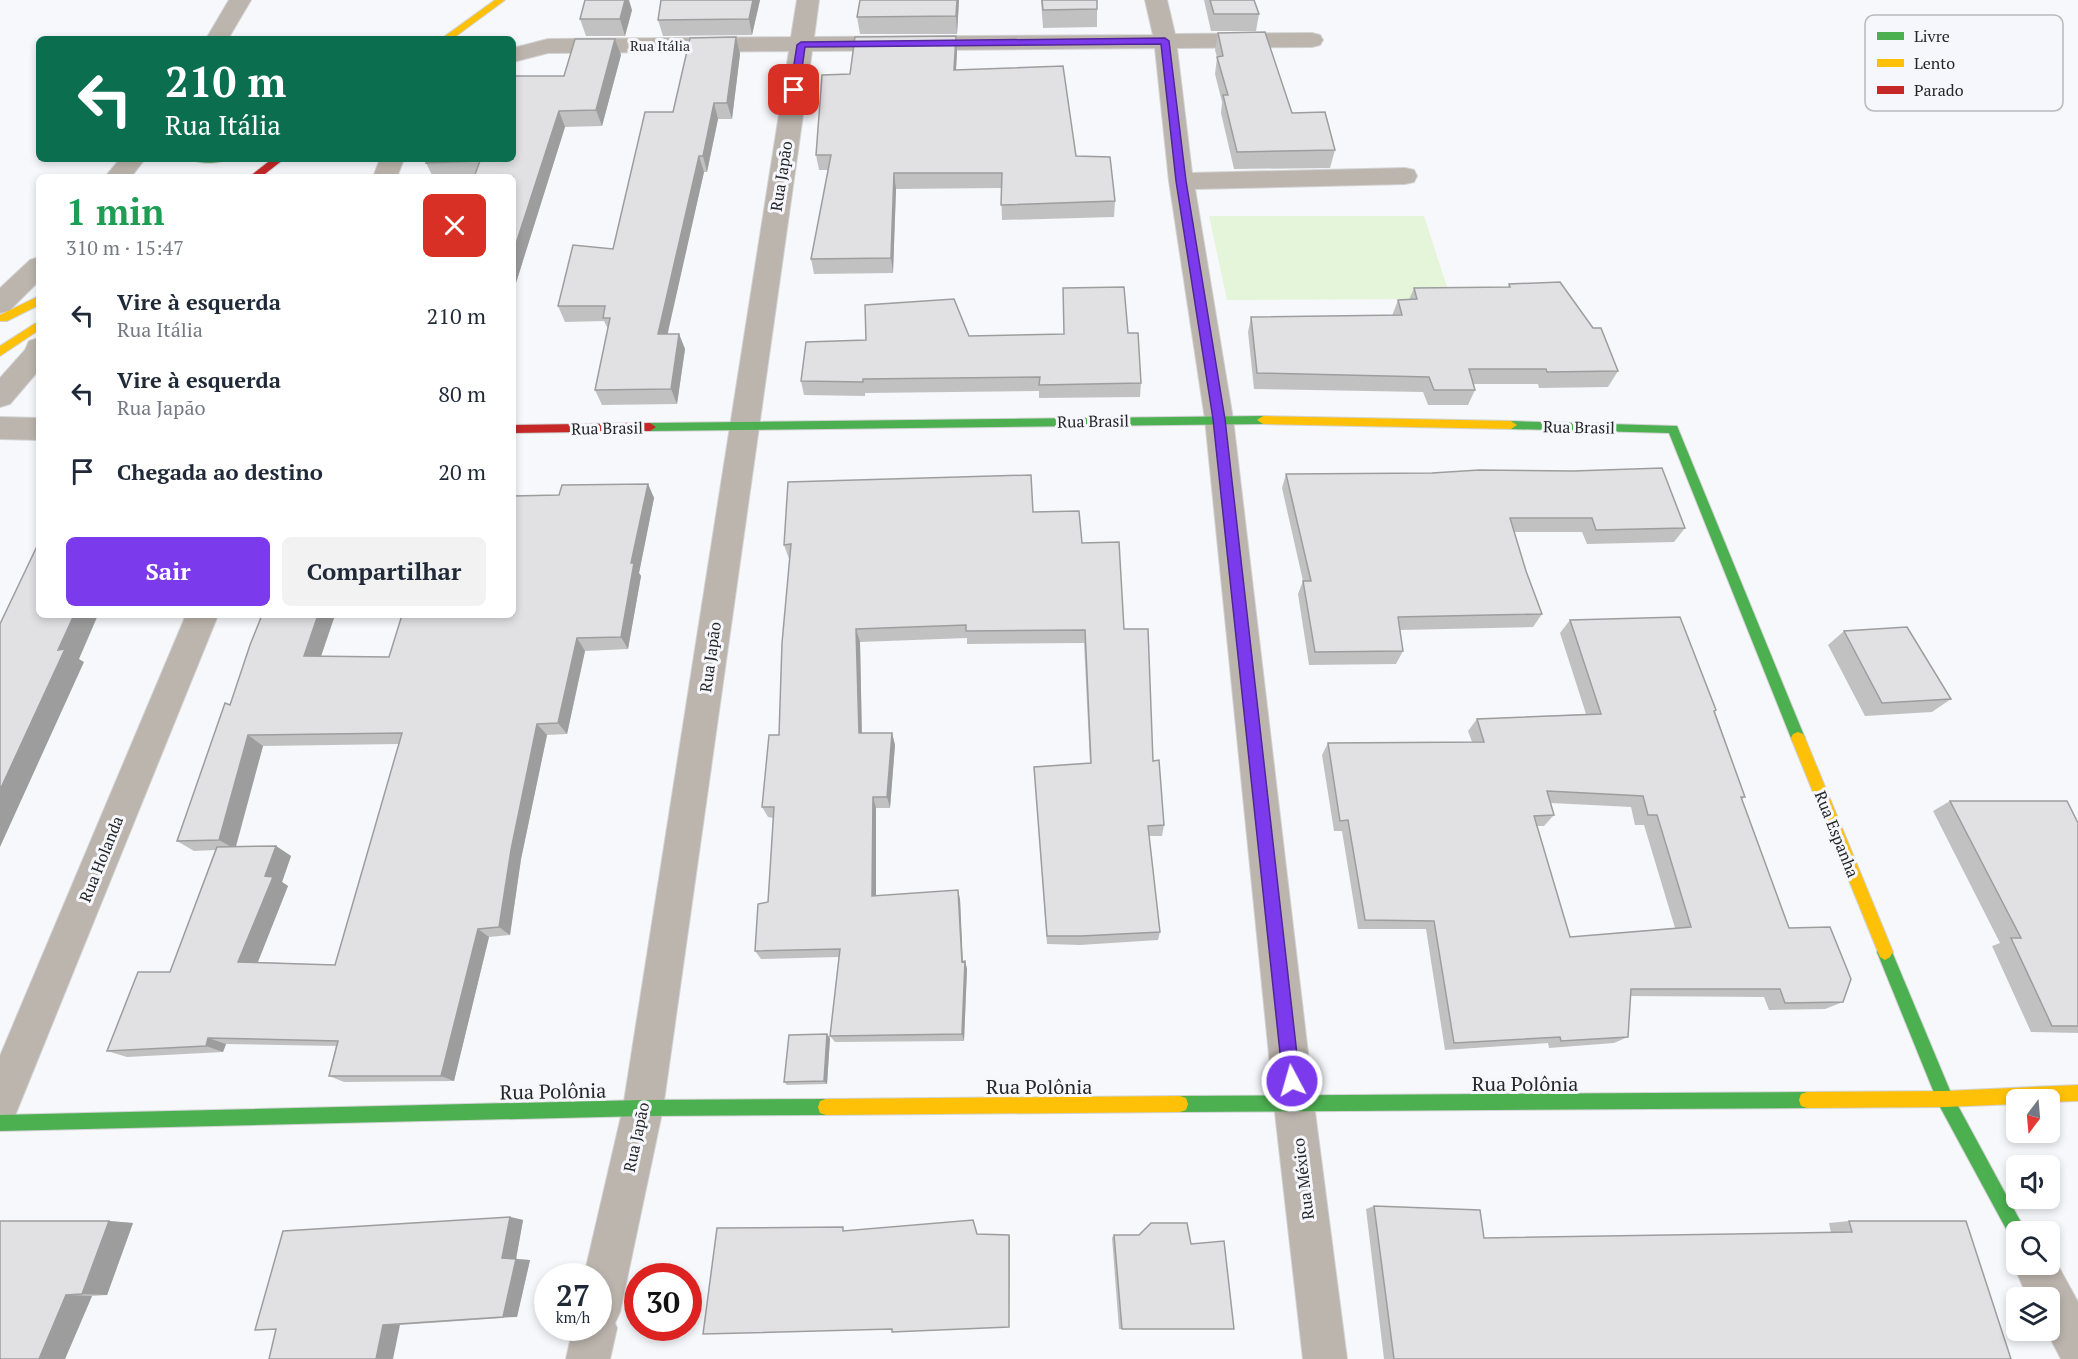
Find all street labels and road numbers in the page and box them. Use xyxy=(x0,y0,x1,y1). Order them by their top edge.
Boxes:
street label: Rua Itália xyxy=(630,36,690,55)
street label: Rua Japão xyxy=(765,139,797,213)
street label: Rua Brasil xyxy=(1057,409,1129,433)
street label: Rua Brasil xyxy=(1543,415,1615,439)
street label: Rua Brasil xyxy=(571,416,643,440)
street label: Rua Japão xyxy=(694,620,726,694)
street label: Rua Espanha xyxy=(1810,787,1864,881)
street label: Rua Holanda xyxy=(74,813,128,905)
street label: Rua Polônia xyxy=(1472,1070,1578,1097)
street label: Rua Polônia xyxy=(986,1073,1092,1100)
street label: Rua Polônia xyxy=(499,1077,607,1105)
street label: Rua Japão xyxy=(618,1100,654,1174)
street label: Rua México xyxy=(1287,1137,1319,1221)

